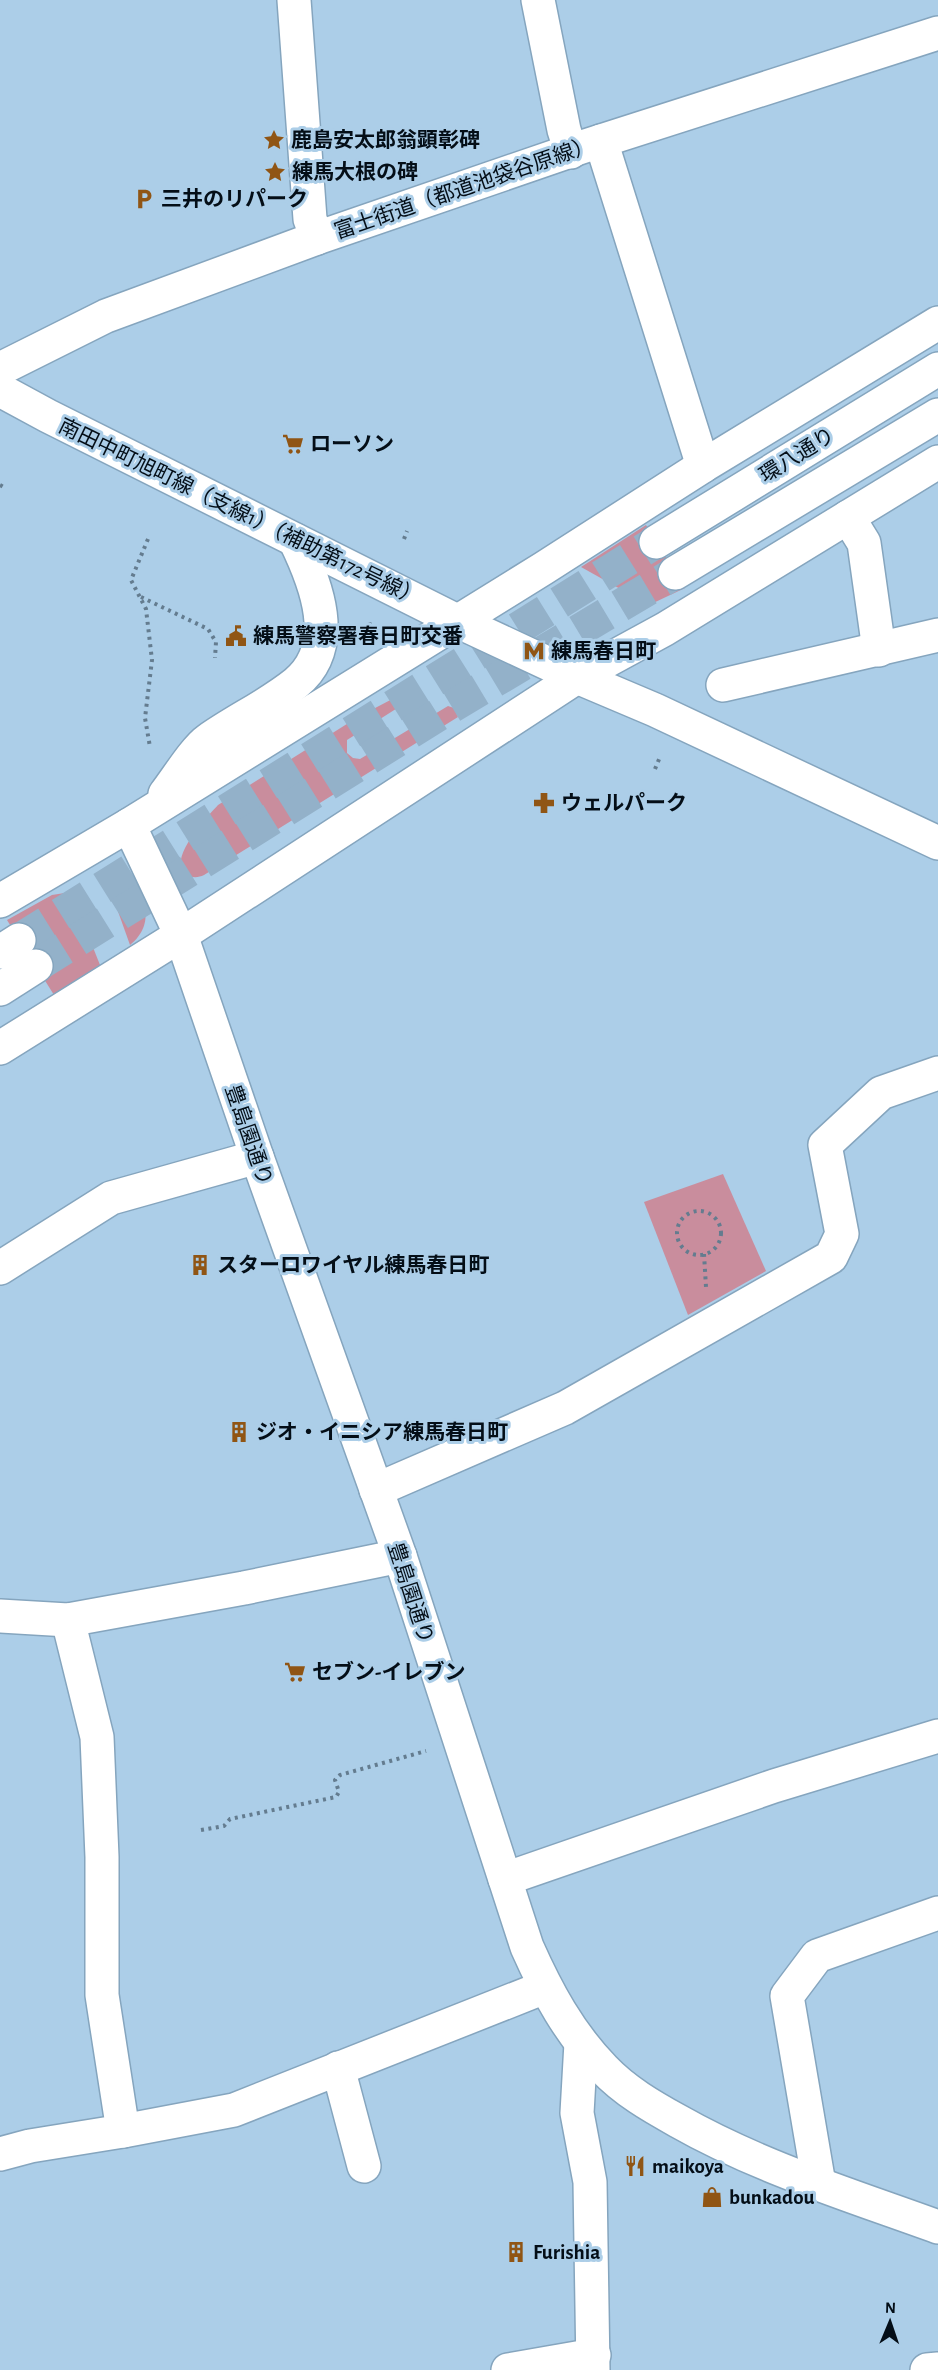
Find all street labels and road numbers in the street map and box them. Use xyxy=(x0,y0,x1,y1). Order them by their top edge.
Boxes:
street label: 富士街道（都道池袋谷原線） xyxy=(331,133,597,243)
street label: 南田中町旭町線（支線1）（補助第172号線） xyxy=(55,414,425,610)
street label: 環八通り xyxy=(756,423,838,487)
street label: 豊島園通り xyxy=(222,1082,276,1188)
street label: 豊島園通り xyxy=(384,1540,438,1646)

